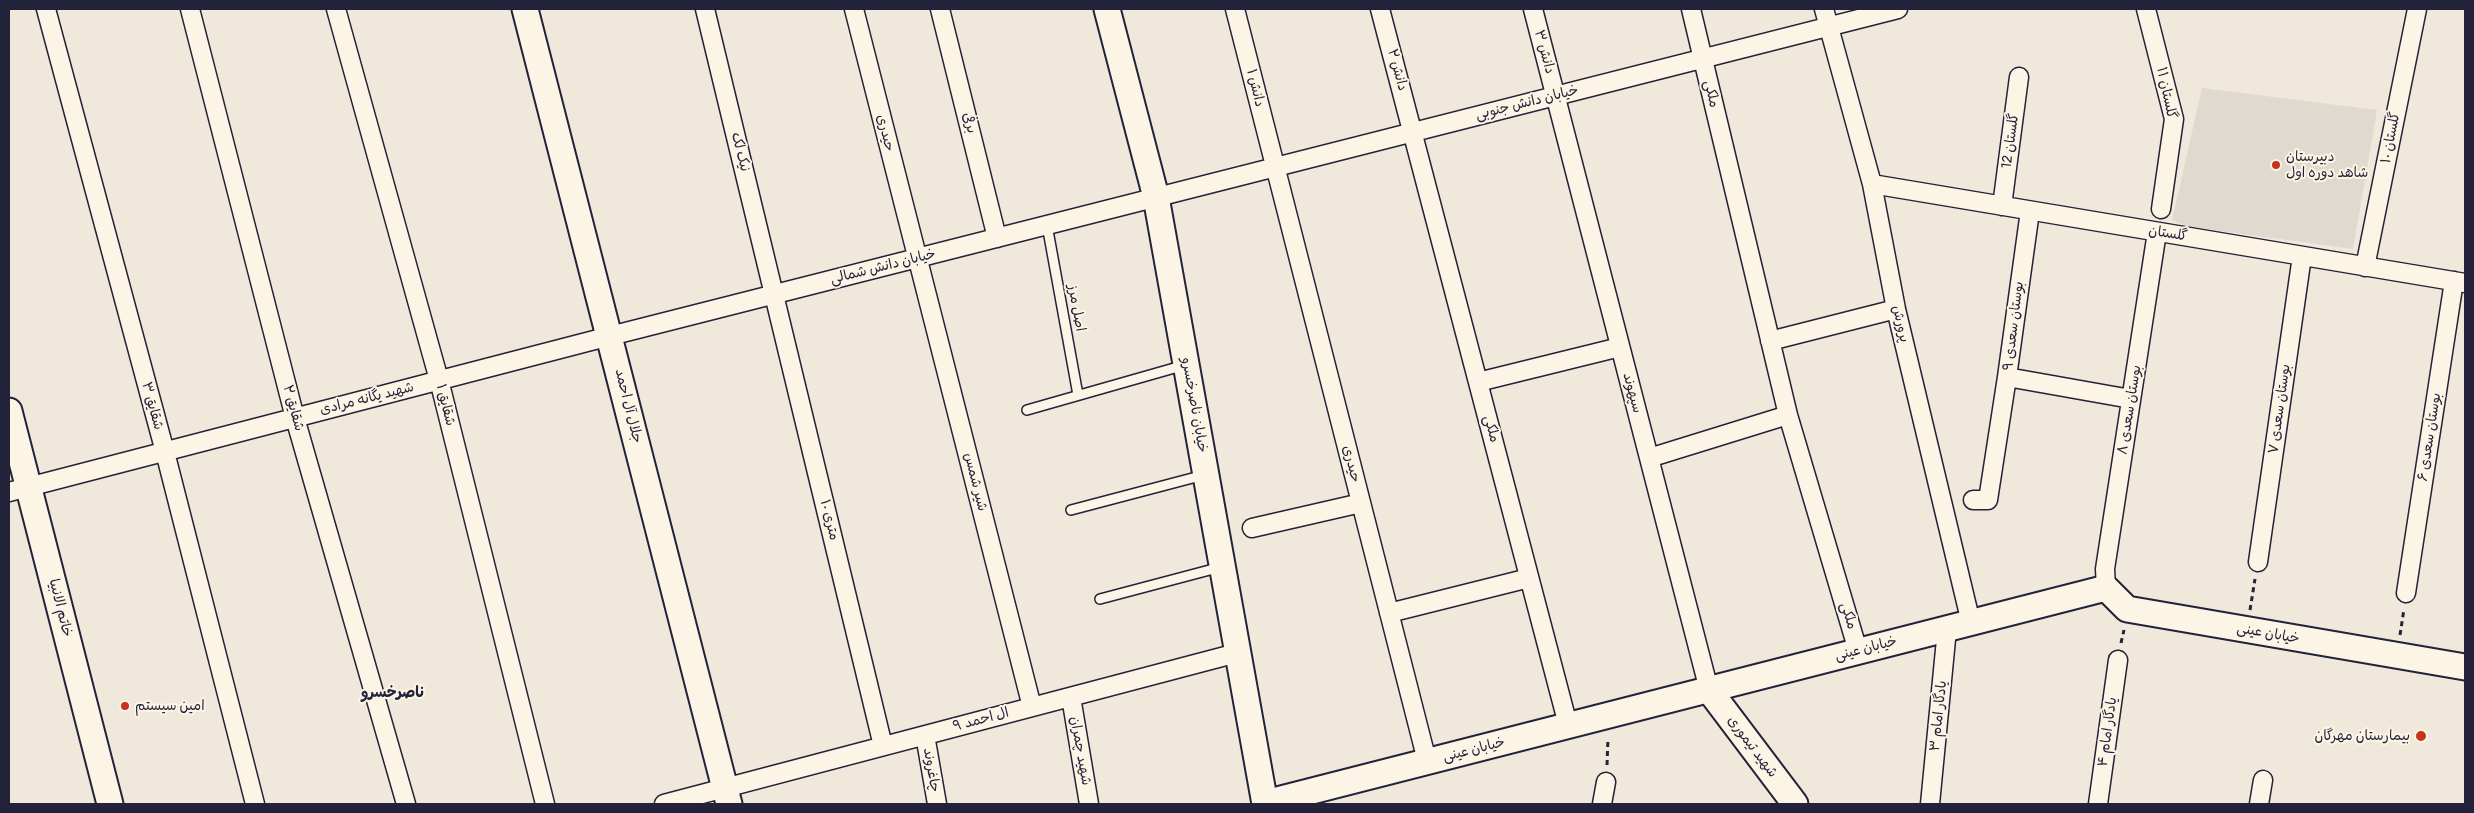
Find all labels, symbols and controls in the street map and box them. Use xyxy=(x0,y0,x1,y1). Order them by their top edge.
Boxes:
street label: دانش ۳ xyxy=(1530,28,1558,76)
street label: دانش ۲ xyxy=(1383,47,1411,93)
street label: گلستان ۱۱ xyxy=(2152,66,2180,120)
street label: دانش ۱ xyxy=(1242,67,1268,109)
street label: ملکی xyxy=(1700,79,1722,109)
street label: خیابان دانش جنوبی xyxy=(1474,82,1580,124)
street label: برفی xyxy=(958,111,980,135)
street label: گلستان ۱۰ xyxy=(2378,111,2404,165)
street label: گلستان 12 xyxy=(1999,112,2023,170)
street label: حیدری xyxy=(872,113,898,153)
street label: نیک لک xyxy=(727,131,753,173)
place label: دبیرستان شاهد دوره اول xyxy=(2286,149,2368,182)
marker: دبیرستان شاهد دوره اول xyxy=(2270,159,2282,171)
street label: گلستان xyxy=(2147,223,2189,245)
street label: خیابان دانش شمالی xyxy=(829,246,937,288)
street label: بوستان سعدی ۹ xyxy=(2000,281,2028,371)
street label: اصل مرز xyxy=(1064,283,1088,333)
street label: پرورش xyxy=(1888,304,1912,344)
street label: خیابان ناصرخسرو xyxy=(1177,356,1211,454)
street label: بوستان سعدی ۷ xyxy=(2265,363,2295,455)
street label: بوستان سعدی ۸ xyxy=(2115,364,2145,456)
street label: جلال آل احمد xyxy=(611,367,645,445)
street label: سپهوند xyxy=(1619,371,1645,415)
street label: شهید یگانه مرادی xyxy=(318,379,416,419)
street label: شقایق ۳ xyxy=(138,380,166,432)
street label: شقایق ۱ xyxy=(432,382,458,428)
street label: شقایق ۲ xyxy=(279,383,307,433)
street label: بوستان سعدی ۶ xyxy=(2415,392,2445,482)
street label: ملکی xyxy=(1479,414,1503,444)
street label: حیدری xyxy=(1338,444,1364,484)
street label: شیر شمس xyxy=(960,451,990,513)
street label: ۱۰ متری xyxy=(816,498,842,542)
street label: خاتم الانبیا xyxy=(45,577,75,639)
street label: ملکی xyxy=(1836,600,1860,632)
street label: خیابان عینی xyxy=(2235,620,2301,648)
street label: خیابان عینی xyxy=(1833,633,1899,665)
street label: یادگار امام ۳ xyxy=(1927,680,1951,752)
district label: ناصرخسرو xyxy=(361,684,425,702)
street label: یادگار امام ۴ xyxy=(2095,696,2121,768)
place label: امین سیستم xyxy=(135,698,205,714)
marker: امین سیستم xyxy=(119,700,131,712)
street label: ال احمد ۹ xyxy=(951,704,1011,736)
street label: شهید تیموری xyxy=(1723,713,1781,781)
street label: شهید چمران xyxy=(1066,715,1094,787)
place label: بیمارستان مهرگان xyxy=(2314,728,2410,744)
marker: بیمارستان مهرگان xyxy=(2414,729,2428,743)
street label: خیابان عینی xyxy=(1441,734,1507,766)
street label: چاغروند xyxy=(919,747,943,793)

